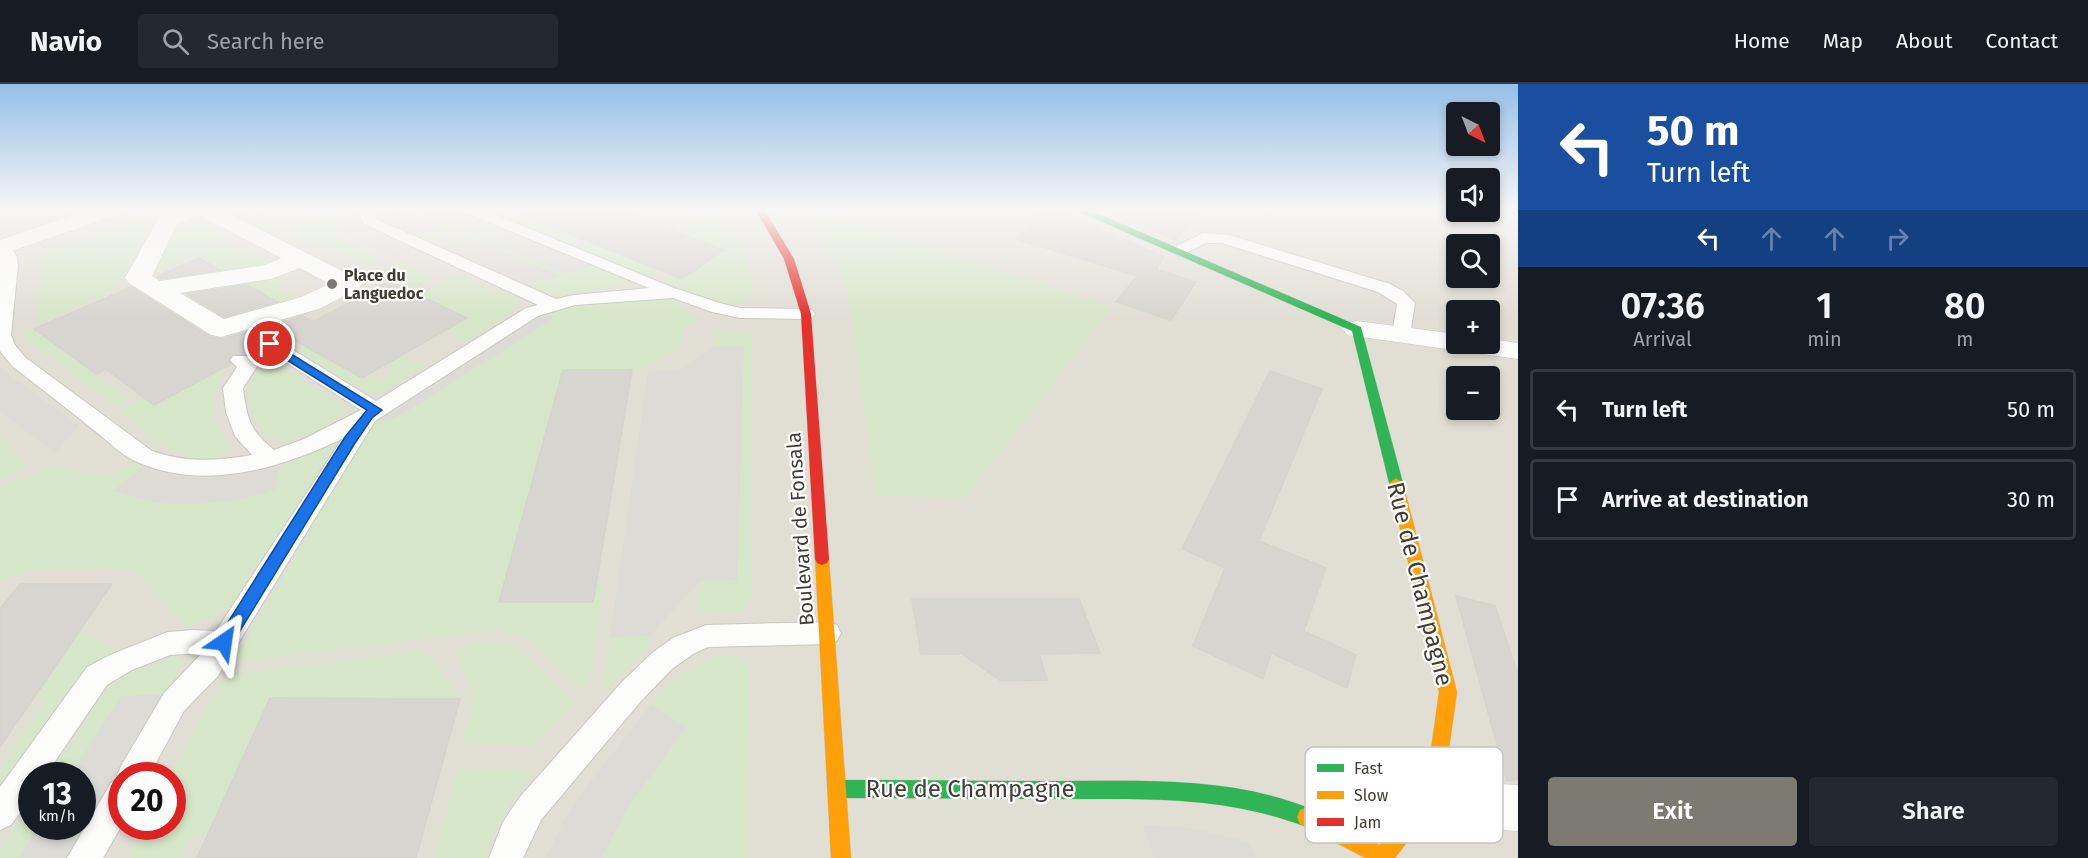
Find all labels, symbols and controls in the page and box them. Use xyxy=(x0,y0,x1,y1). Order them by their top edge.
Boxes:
search box xyxy=(138,14,558,68)
text: Navio xyxy=(30,25,102,58)
icon: search xyxy=(159,25,192,58)
text: Search here xyxy=(207,28,325,55)
text: Home xyxy=(1734,28,1790,54)
text: Map xyxy=(1823,28,1863,54)
text: About xyxy=(1896,28,1953,54)
text: Contact xyxy=(1986,28,2058,54)
north arrow xyxy=(1446,102,1500,156)
map controls xyxy=(1446,102,1500,420)
text: 50 m xyxy=(1647,106,1740,156)
icon: left xyxy=(1548,108,1626,186)
text: Turn left xyxy=(1647,157,1750,189)
button: sound xyxy=(1446,168,1500,222)
icon: left xyxy=(1692,222,1725,255)
icon: ahead xyxy=(1755,222,1788,255)
icon: ahead xyxy=(1818,222,1851,255)
icon: right xyxy=(1881,222,1914,255)
button: search xyxy=(1446,234,1500,288)
place label: Place du Languedoc xyxy=(344,266,424,303)
marker: Place du Languedoc xyxy=(325,277,339,291)
text: 07:36 xyxy=(1620,284,1705,328)
text: 1 xyxy=(1816,284,1833,328)
text: 80 xyxy=(1944,284,1986,328)
button: + xyxy=(1446,300,1500,354)
pin xyxy=(244,318,295,369)
icon: arrive xyxy=(253,327,286,360)
text: Arrival xyxy=(1633,327,1692,351)
text: min xyxy=(1807,327,1842,351)
text: m xyxy=(1956,327,1973,351)
button: − xyxy=(1446,366,1500,420)
icon: left xyxy=(1551,393,1584,426)
text: Turn left xyxy=(1602,396,1687,423)
text: 50 m xyxy=(2007,396,2055,423)
street label: Boulevard de Fonsala xyxy=(781,431,819,627)
street label: Rue de Champagne xyxy=(1381,479,1459,689)
icon: arrive xyxy=(1551,483,1584,516)
text: Arrive at destination xyxy=(1602,486,1809,513)
text: 30 m xyxy=(2007,486,2055,513)
position arrow xyxy=(192,610,256,674)
legend xyxy=(1305,747,1503,843)
text: Fast xyxy=(1354,759,1383,778)
speed limit sign: 20 xyxy=(108,762,186,840)
street label: Rue de Champagne xyxy=(865,775,1075,803)
text: 13 xyxy=(42,776,72,812)
button: Exit xyxy=(1548,777,1797,846)
button: Share xyxy=(1809,777,2058,846)
text: Slow xyxy=(1354,786,1389,805)
text: km/h xyxy=(38,807,76,825)
text: Jam xyxy=(1354,813,1381,832)

